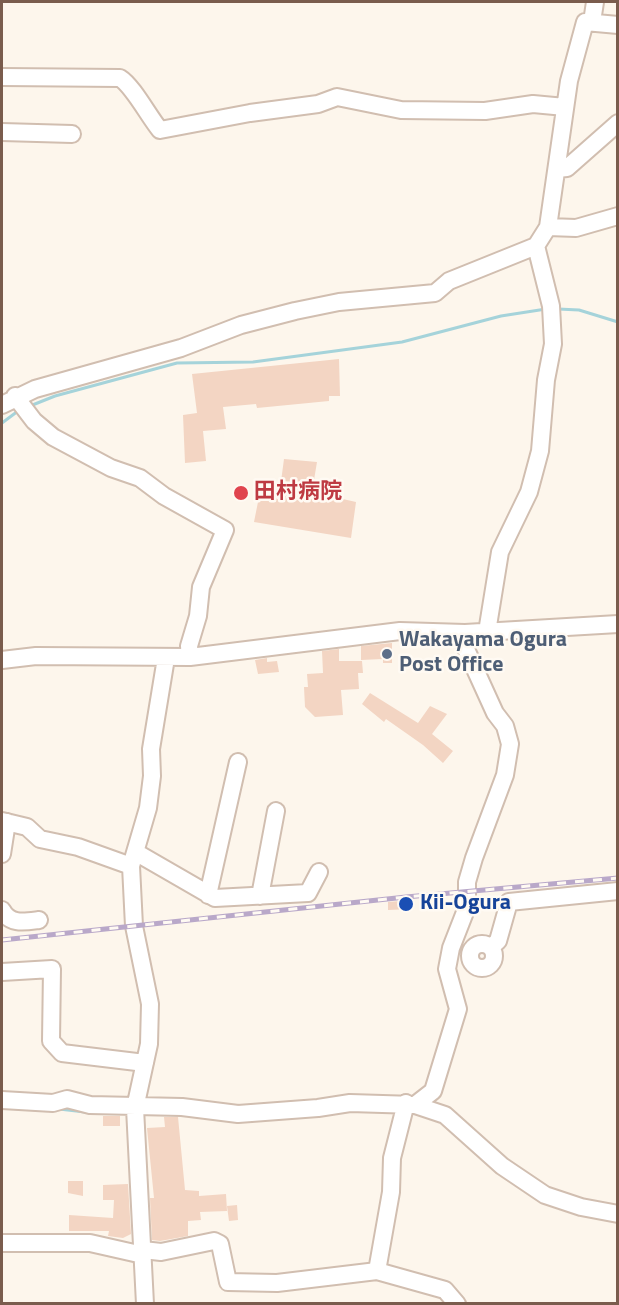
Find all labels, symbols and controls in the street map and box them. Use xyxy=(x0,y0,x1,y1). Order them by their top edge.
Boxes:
place label: 田村病院 xyxy=(254,480,342,506)
marker: 田村病院 xyxy=(232,484,250,502)
place label: Wakayama Ogura Post Office xyxy=(399,628,567,680)
marker: Wakayama Ogura Post Office xyxy=(380,647,394,661)
place label: Kii-Ogura xyxy=(420,891,511,917)
marker: Kii-Ogura xyxy=(397,895,415,913)

